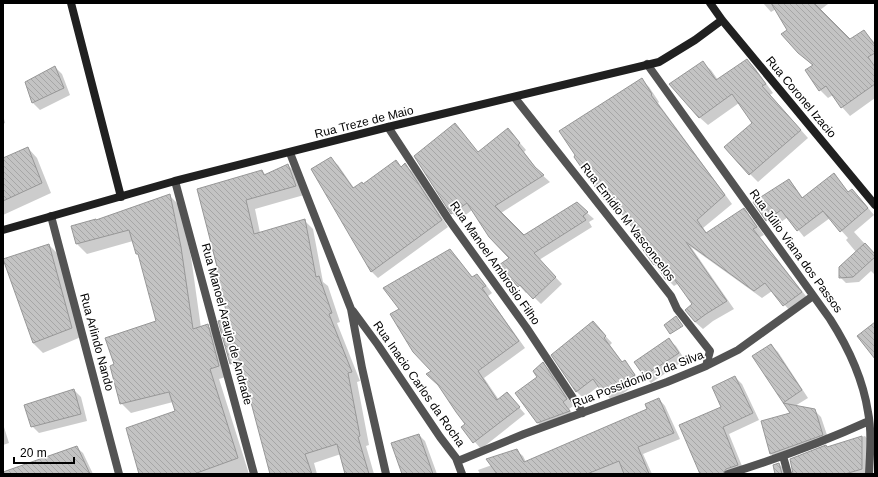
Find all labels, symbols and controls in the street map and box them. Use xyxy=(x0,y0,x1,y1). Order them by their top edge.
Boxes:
street label: Rua Coronel Izacio xyxy=(763,53,839,141)
street label: Rua Treze de Maio xyxy=(313,103,415,141)
street label: Rua Emidio M Vasconcelos xyxy=(578,160,678,284)
street label: Rua Júlio Viana dos Passos xyxy=(746,187,846,315)
street label: Rua Manoel Ambrosio Filho xyxy=(447,199,543,328)
street label: Rua Manoel Araujo de Andrade xyxy=(199,242,255,407)
street label: Rua Arlindo Nando xyxy=(77,292,117,393)
street label: Rua Inacio Carlos da Rocha xyxy=(370,319,468,450)
street label: Rua Possidonio J da Silva xyxy=(570,347,706,411)
scale bar xyxy=(14,439,74,465)
text: 20 m xyxy=(20,446,47,460)

